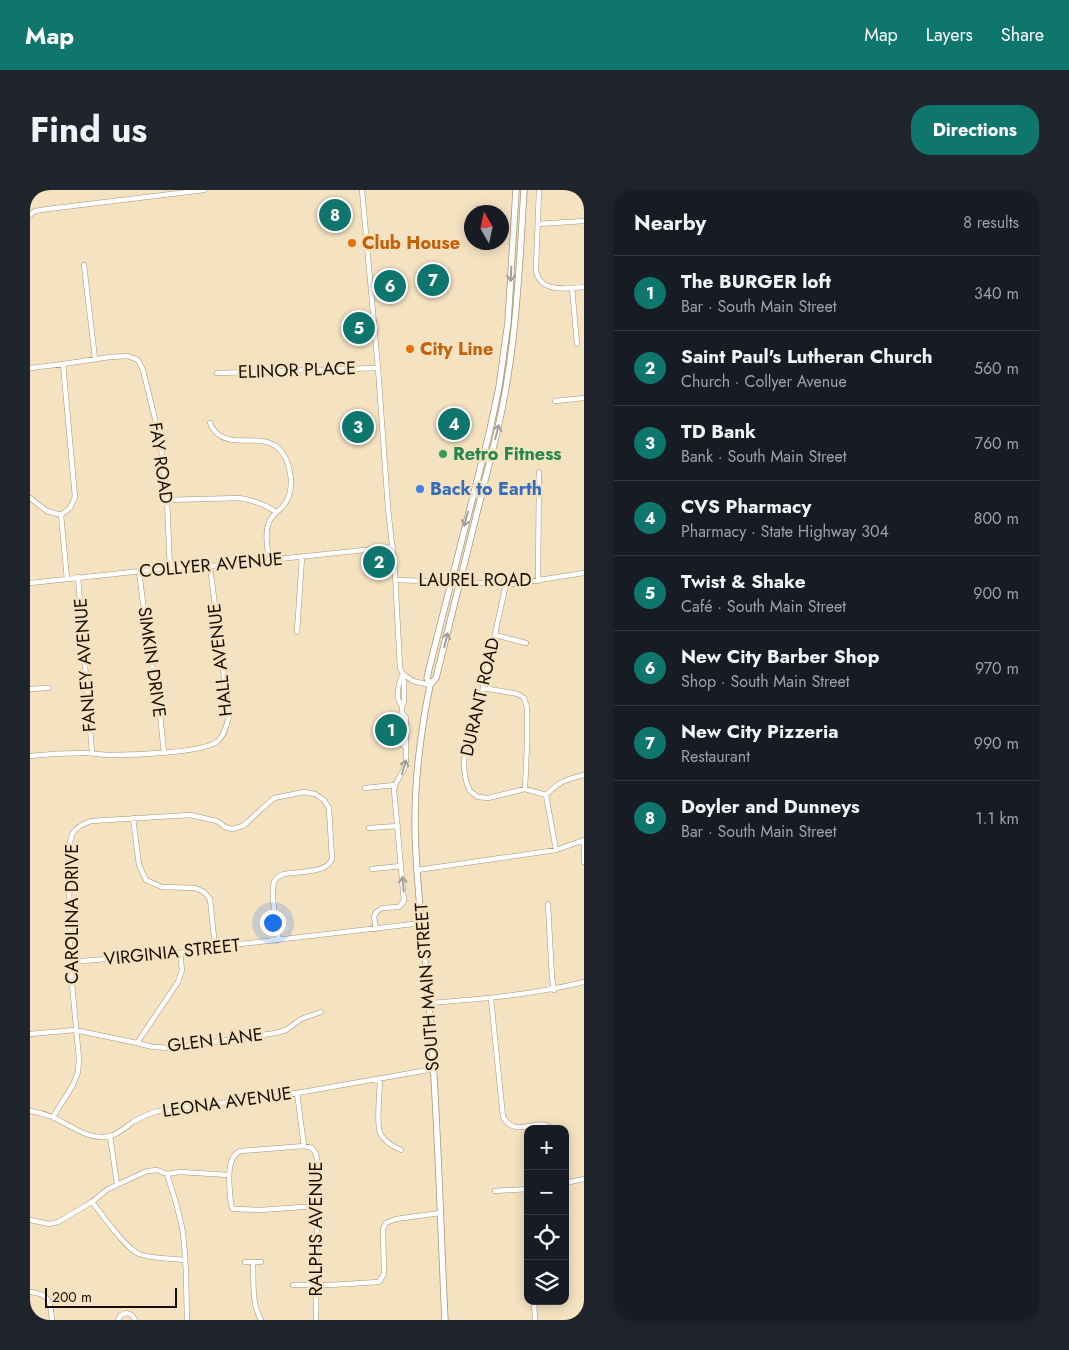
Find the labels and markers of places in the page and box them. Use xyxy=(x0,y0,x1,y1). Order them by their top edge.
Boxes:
pin: 8 xyxy=(319,196,351,234)
place label: Club House xyxy=(362,230,460,256)
marker: Club House xyxy=(346,237,358,249)
pin: 7 xyxy=(417,261,449,299)
pin: 6 xyxy=(374,267,406,305)
pin: 5 xyxy=(343,309,375,347)
place label: City Line xyxy=(420,336,493,362)
marker: City Line xyxy=(404,343,416,355)
pin: 4 xyxy=(438,405,470,443)
pin: 3 xyxy=(342,408,374,446)
place label: Retro Fitness xyxy=(453,441,562,467)
marker: Retro Fitness xyxy=(437,448,449,460)
place label: Back to Earth xyxy=(430,476,542,502)
marker: Back to Earth xyxy=(414,483,426,495)
pin: 2 xyxy=(363,543,395,581)
pin: 1 xyxy=(375,711,407,749)

